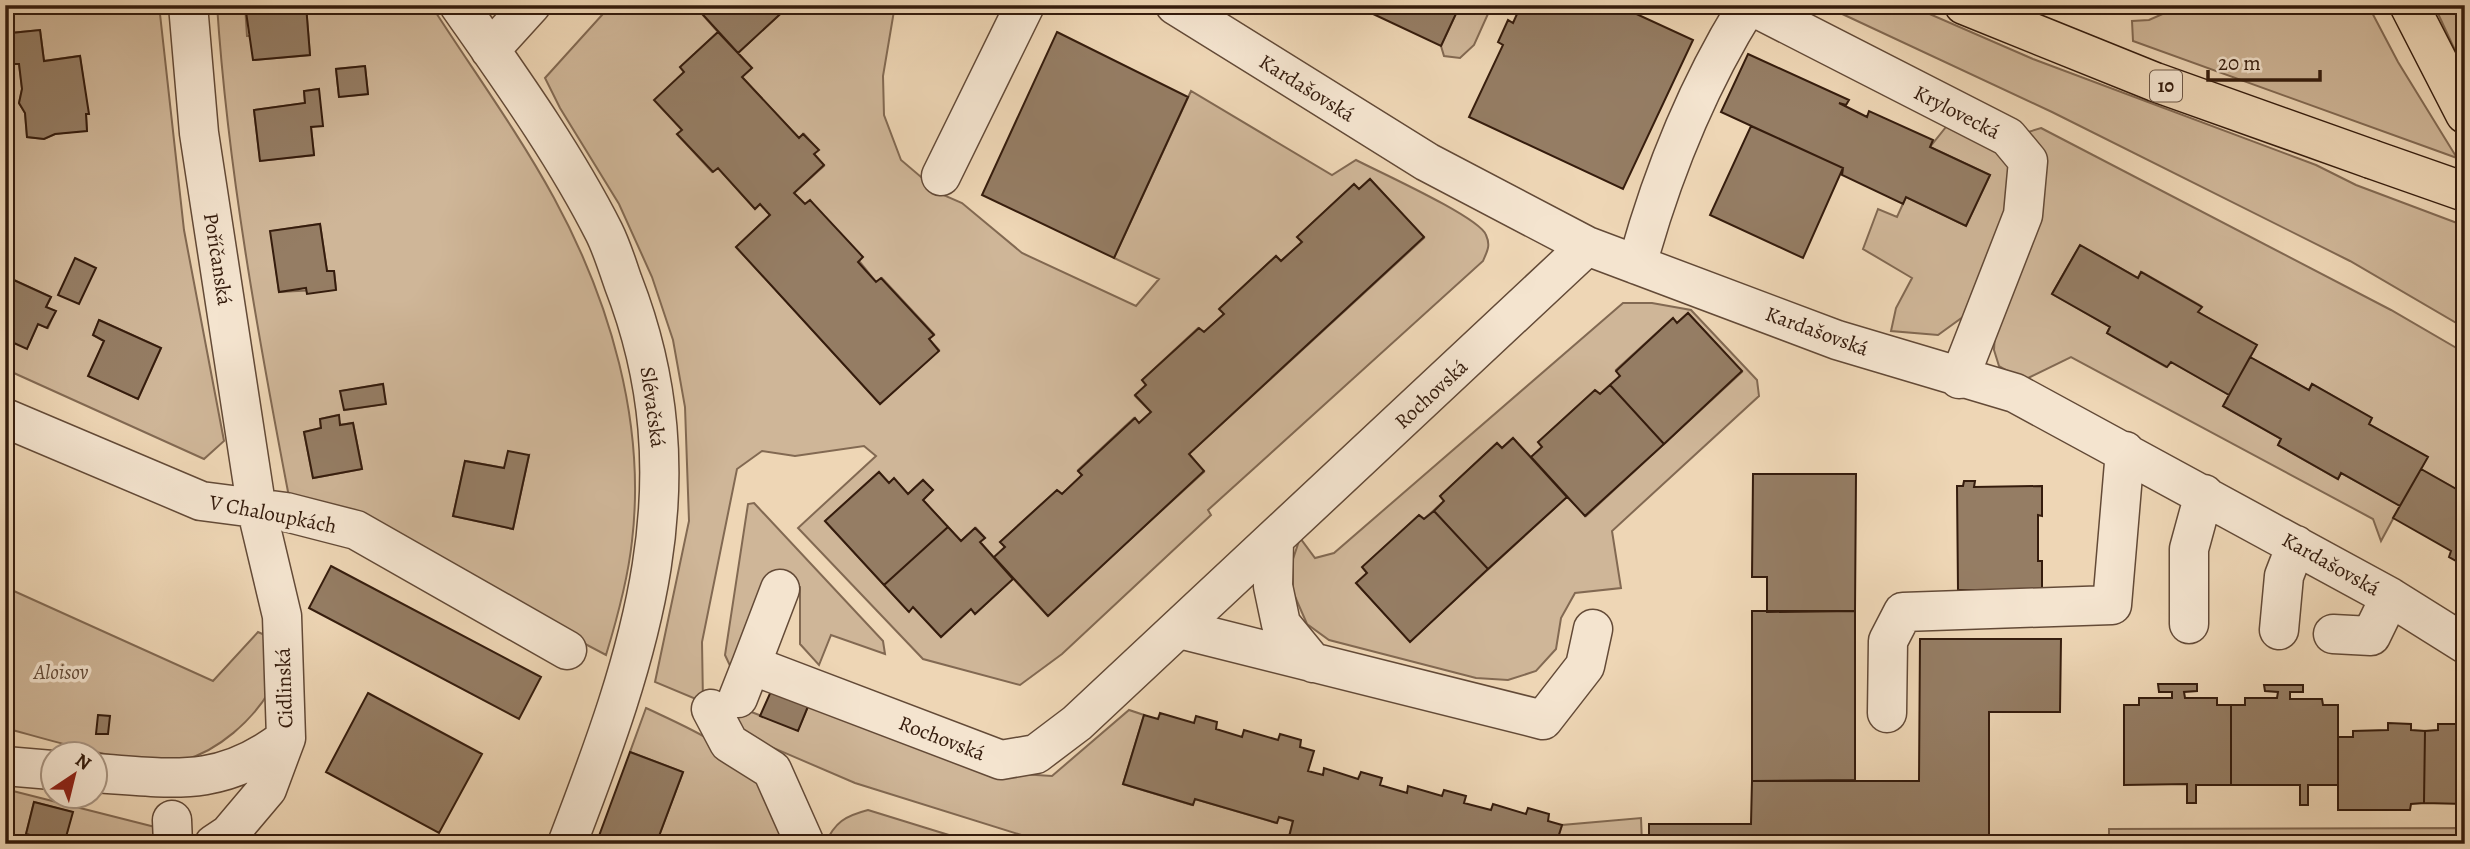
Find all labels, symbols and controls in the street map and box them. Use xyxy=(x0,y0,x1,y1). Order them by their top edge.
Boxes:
scale bar xyxy=(2208,38,2320,82)
street label: Kardašovská xyxy=(1254,48,1360,129)
text: 20 m xyxy=(2218,49,2261,77)
road number: 10 xyxy=(2150,71,2182,102)
street label: Krylovecká xyxy=(1909,78,2005,146)
street label: Poříčanská xyxy=(197,211,239,307)
street label: Kardašovská xyxy=(1762,299,1873,363)
street label: Rochovská xyxy=(1388,353,1474,435)
street label: Slévačská xyxy=(633,365,673,449)
street label: V Chaloupkách xyxy=(206,488,339,540)
street label: Kardašovská xyxy=(2277,526,2385,602)
street label: Cidlinská xyxy=(269,647,299,729)
park label: Aloisov xyxy=(33,658,89,686)
street label: Rochovská xyxy=(895,709,989,767)
north arrow xyxy=(38,740,108,810)
text: N xyxy=(70,747,96,777)

